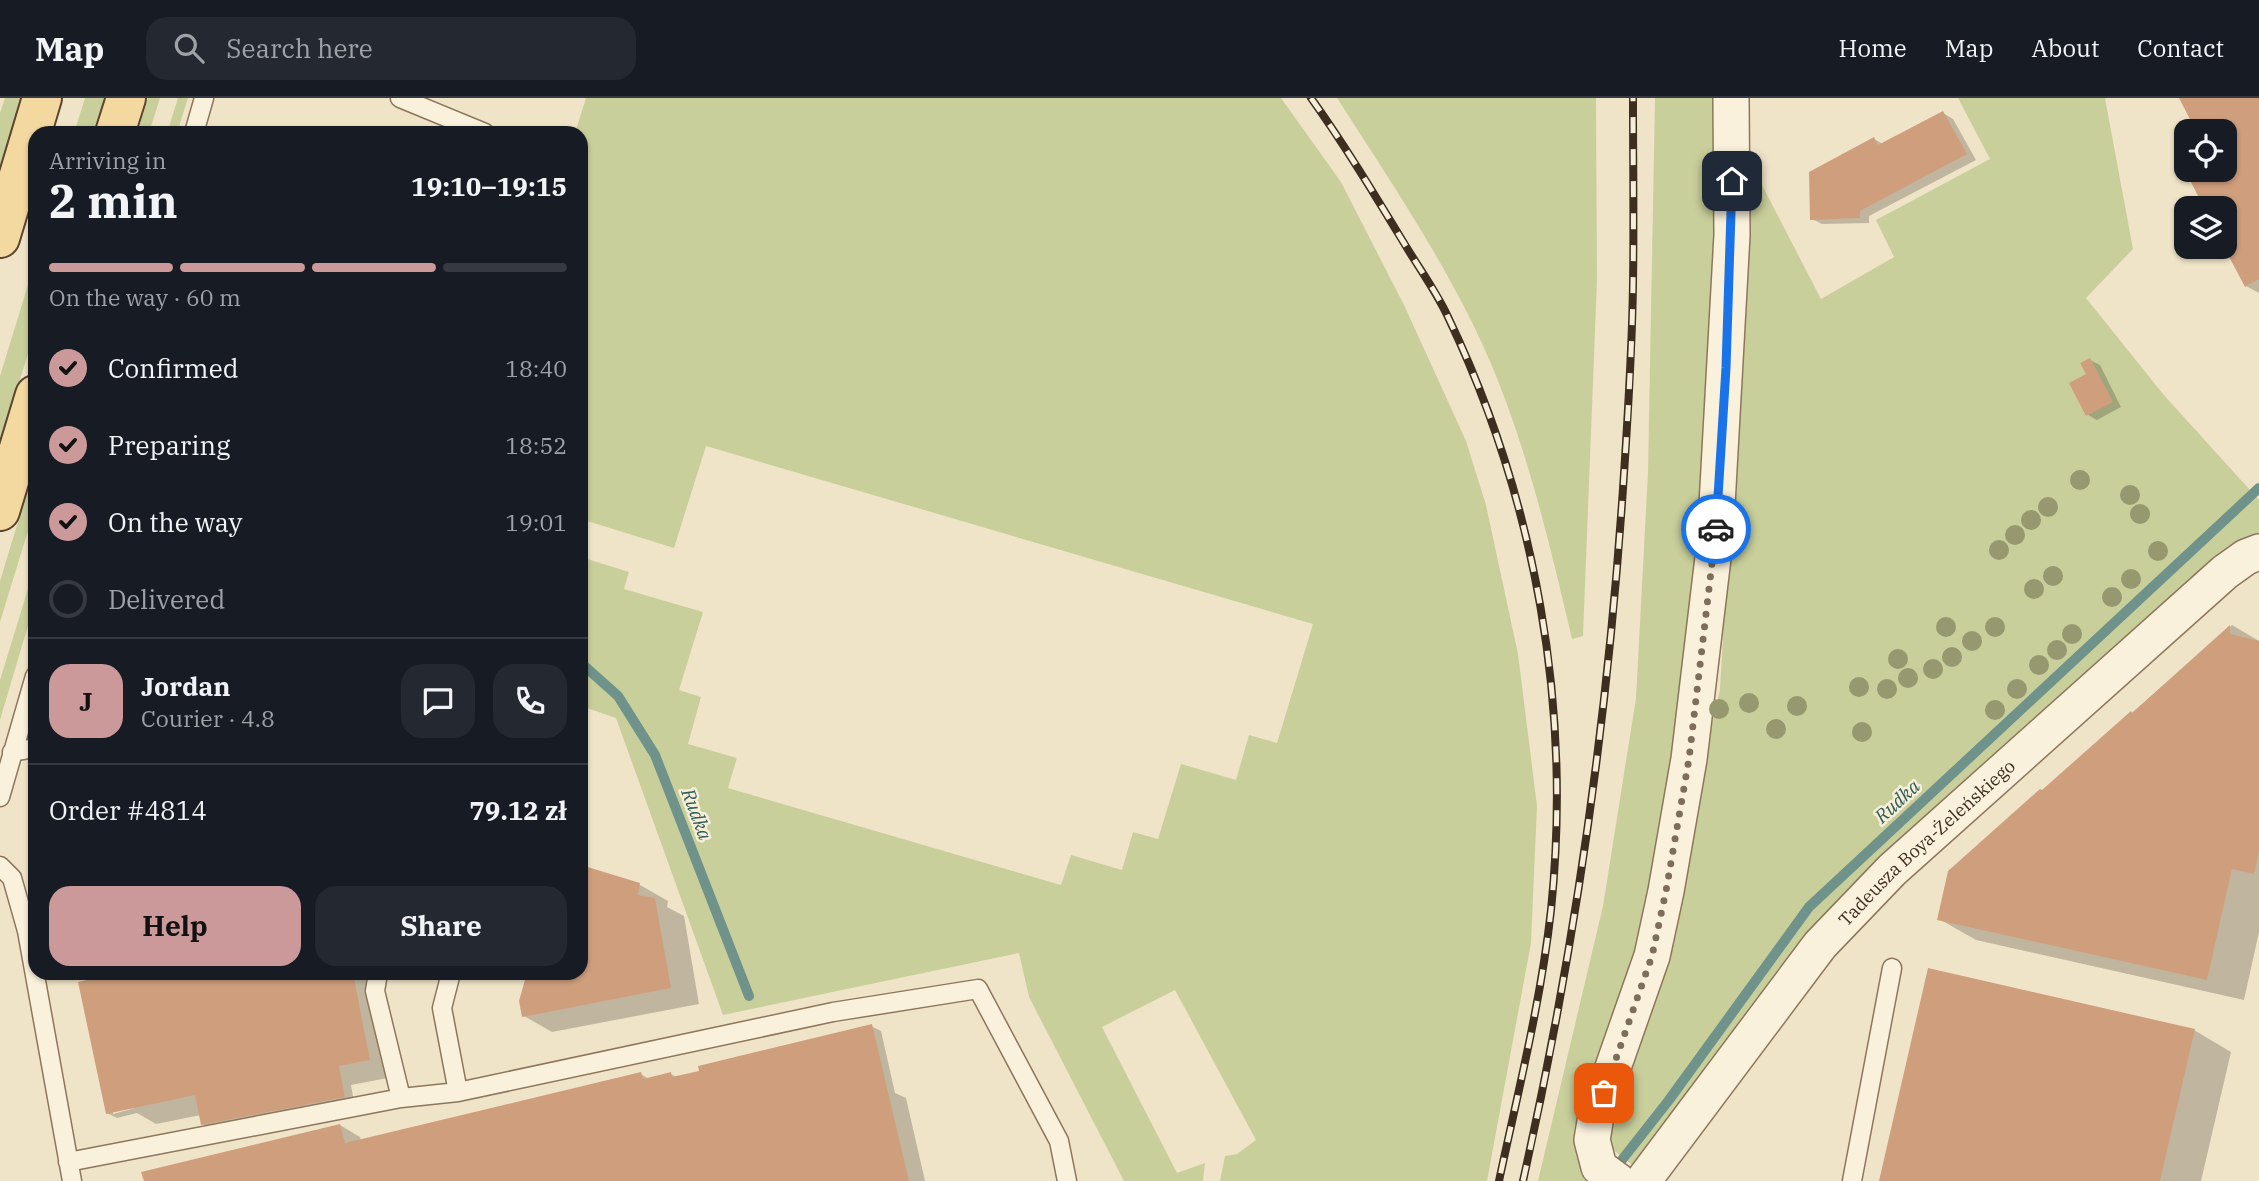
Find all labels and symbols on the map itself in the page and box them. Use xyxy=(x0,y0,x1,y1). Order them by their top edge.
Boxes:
pin xyxy=(1702,151,1762,211)
courier xyxy=(1681,494,1751,564)
street label: Tadeusza Boya-Żeleńskiego xyxy=(1833,754,2020,931)
water label: Rudka xyxy=(1869,774,1925,829)
water label: Rudka xyxy=(676,784,718,844)
pin xyxy=(1574,1063,1634,1123)

